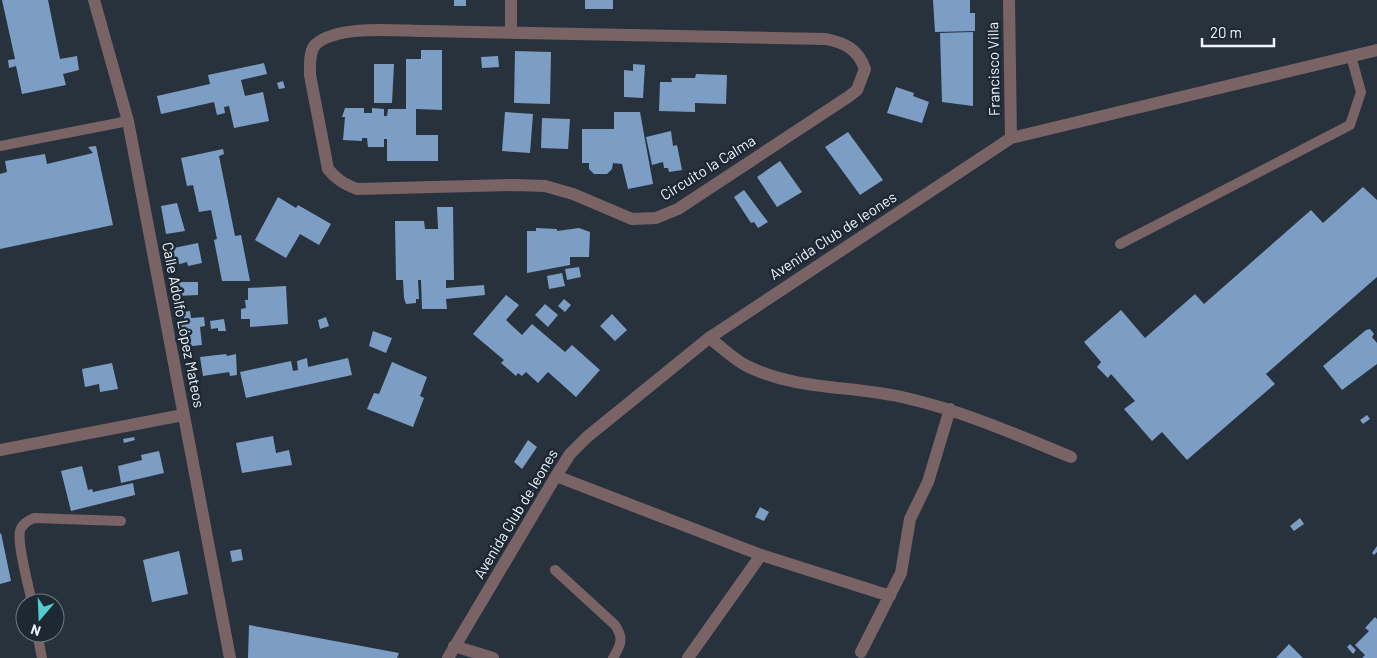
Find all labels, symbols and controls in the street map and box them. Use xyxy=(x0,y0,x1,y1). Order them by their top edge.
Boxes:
scale bar xyxy=(1202,15,1274,47)
street label: Francisco Villa xyxy=(983,22,1003,116)
text: 20 m xyxy=(1210,23,1242,41)
street label: Circuito la Calma xyxy=(657,131,758,204)
street label: Avenida Club de leones xyxy=(766,187,899,283)
street label: Calle Adolfo López Mateos xyxy=(159,240,209,409)
street label: Avenida Club de leones xyxy=(469,445,561,582)
north arrow xyxy=(15,593,65,643)
text: N xyxy=(28,621,43,640)

